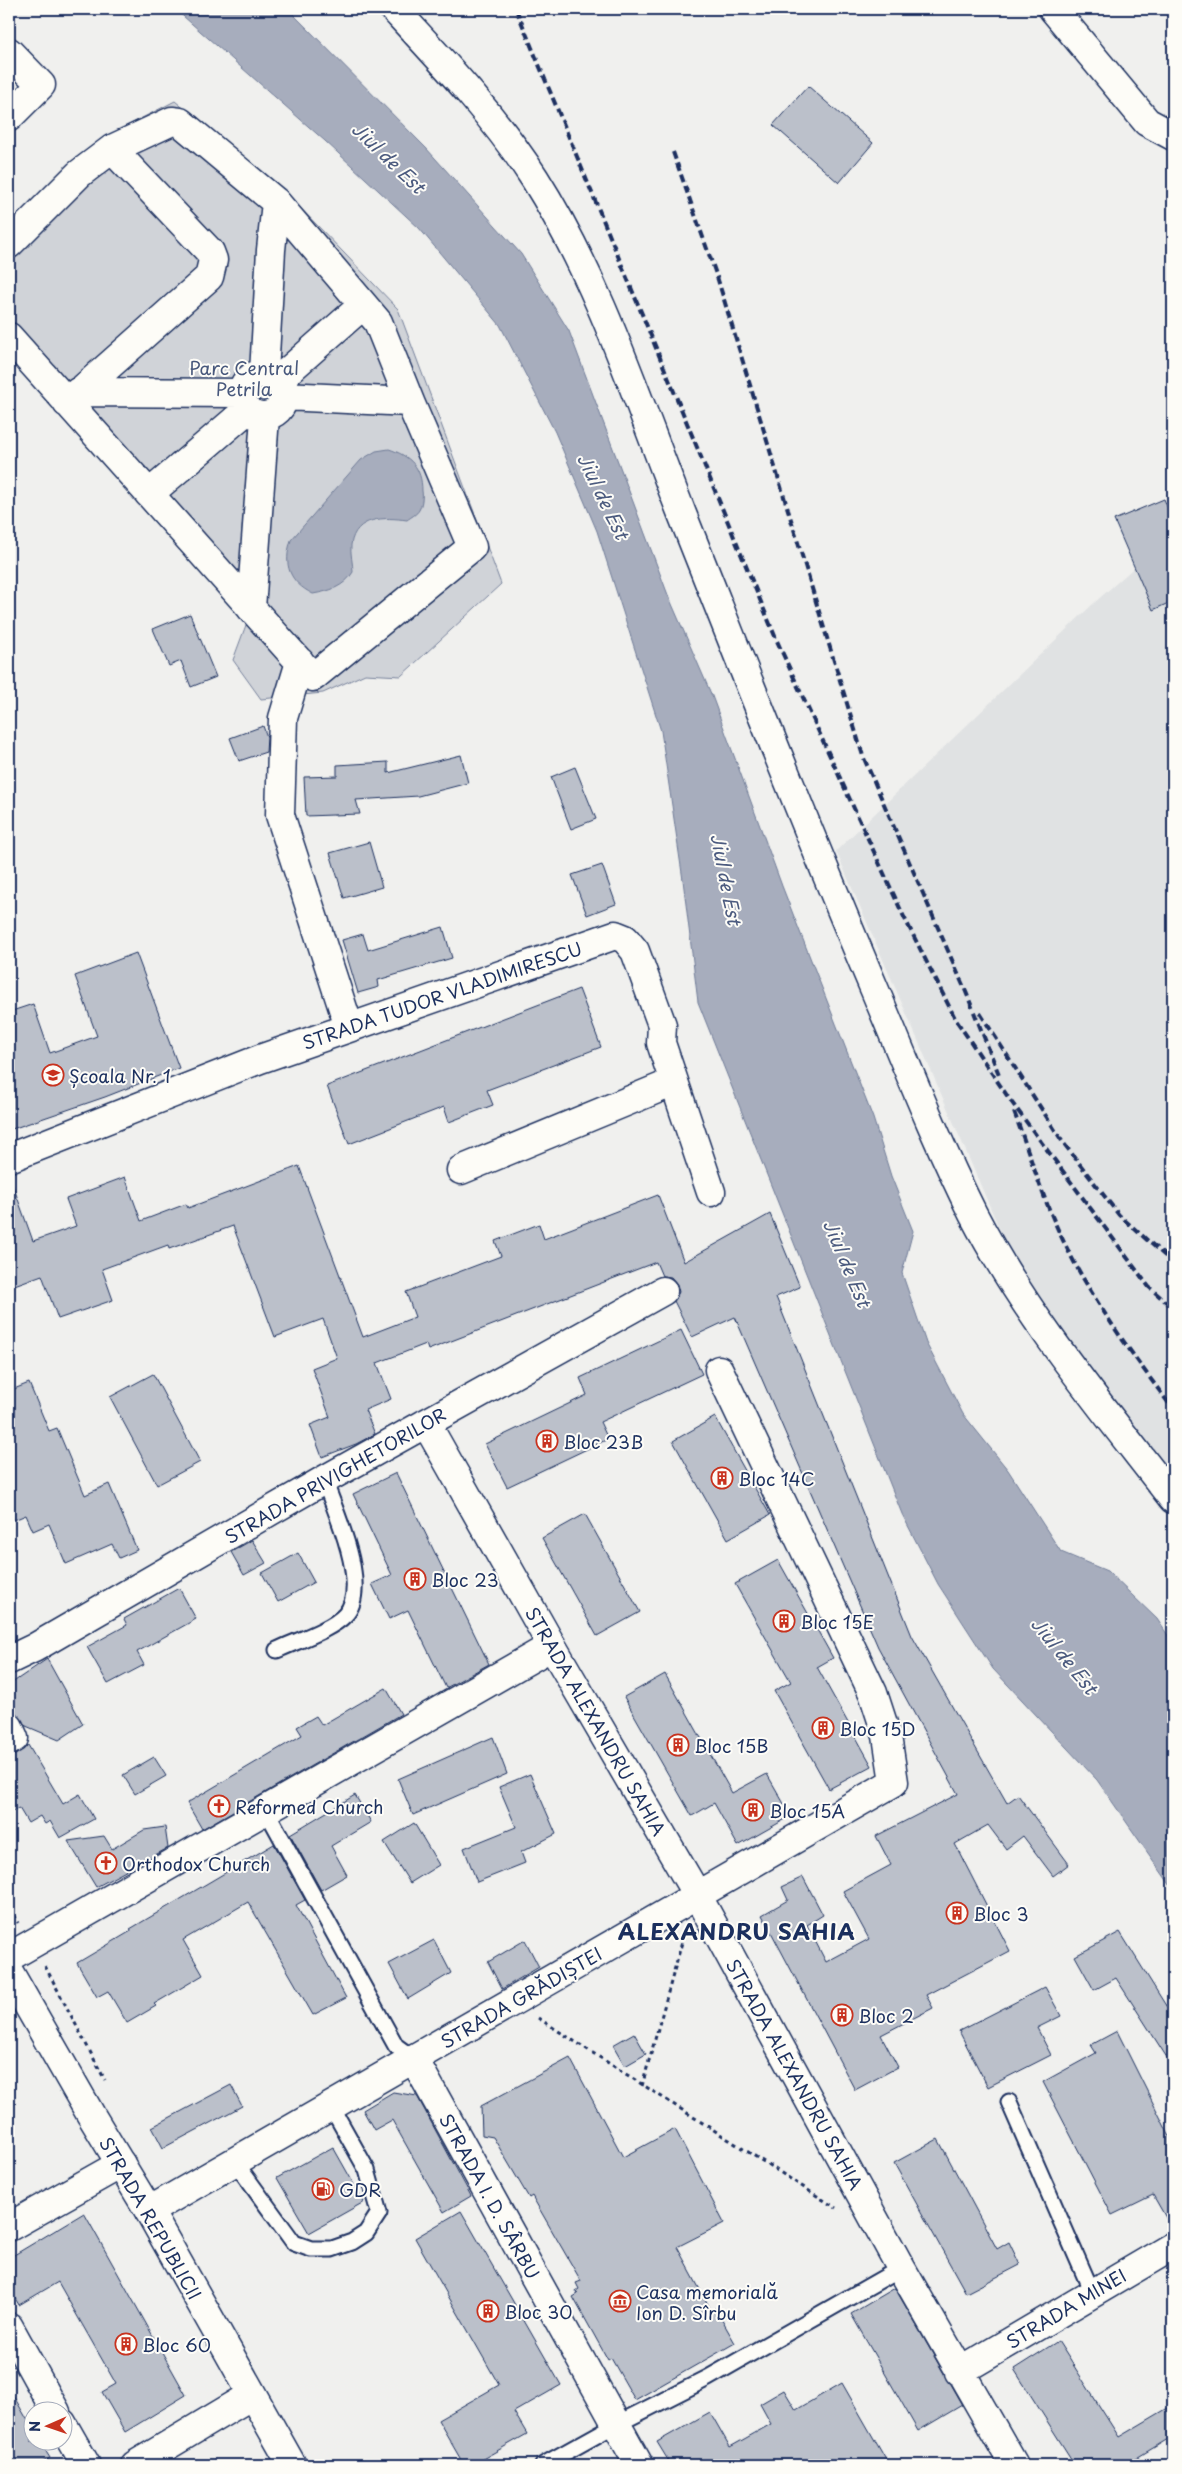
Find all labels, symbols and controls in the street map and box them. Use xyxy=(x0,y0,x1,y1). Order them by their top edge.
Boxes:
water label: Jiul de Est xyxy=(346,115,433,201)
park label: Parc Central Petrila xyxy=(189,354,299,402)
water label: Jiul de Est xyxy=(571,448,638,545)
water label: Jiul de Est xyxy=(704,831,750,929)
street label: STRADA TUDOR VLADIMIRESCU xyxy=(298,934,586,1056)
place label: Școala Nr. 1 xyxy=(69,1062,171,1089)
school or university icon: Școala Nr. 1 xyxy=(41,1063,65,1087)
water label: Jiul de Est xyxy=(817,1215,880,1313)
street label: STRADA PRIVIGHETORILOR xyxy=(219,1400,451,1550)
place label: Bloc 23B xyxy=(563,1428,643,1455)
building icon: Bloc 23B xyxy=(535,1429,559,1453)
place label: Bloc 14C xyxy=(738,1465,815,1492)
building icon: Bloc 14C xyxy=(710,1466,734,1490)
place label: Bloc 23 xyxy=(431,1566,499,1593)
building icon: Bloc 23 xyxy=(403,1567,427,1591)
street label: STRADA ALEXANDRU SAHIA xyxy=(519,1602,673,1841)
place label: Bloc 15E xyxy=(800,1608,874,1635)
building icon: Bloc 15E xyxy=(772,1609,796,1633)
water label: Jiul de Est xyxy=(1025,1610,1106,1701)
place label: Bloc 15D xyxy=(839,1715,916,1742)
building icon: Bloc 15D xyxy=(811,1716,835,1740)
place label: Bloc 15B xyxy=(694,1732,768,1759)
building icon: Bloc 15B xyxy=(666,1733,690,1757)
place label: Reformed Church xyxy=(235,1793,384,1820)
church icon: Reformed Church xyxy=(207,1794,231,1818)
place label: Bloc 15A xyxy=(769,1797,845,1824)
building icon: Bloc 15A xyxy=(741,1798,765,1822)
place label: Orthodox Church xyxy=(122,1850,270,1877)
church icon: Orthodox Church xyxy=(94,1851,118,1875)
place label: Bloc 3 xyxy=(973,1900,1028,1927)
building icon: Bloc 3 xyxy=(945,1901,969,1925)
district label: ALEXANDRU SAHIA xyxy=(618,1914,856,1947)
street label: STRADA GRĂDIȘTEI xyxy=(435,1940,607,2054)
street label: STRADA ALEXANDRU SAHIA xyxy=(720,1954,870,2195)
place label: Bloc 2 xyxy=(858,2002,914,2029)
building icon: Bloc 2 xyxy=(830,2003,854,2027)
street label: STRADA I. D. SÂRBU xyxy=(433,2108,547,2284)
street label: STRADA REPUBLICII xyxy=(93,2131,209,2305)
place label: GDR xyxy=(339,2176,381,2203)
fuel station icon: GDR xyxy=(311,2177,335,2201)
street label: STRADA MINEI xyxy=(1001,2261,1131,2355)
place label: Casa memorială Ion D. Sîrbu xyxy=(636,2278,778,2326)
museum icon: Casa memorială Ion D. Sîrbu xyxy=(608,2289,632,2313)
place label: Bloc 30 xyxy=(504,2298,572,2325)
building icon: Bloc 30 xyxy=(476,2299,500,2323)
place label: Bloc 60 xyxy=(142,2331,211,2358)
building icon: Bloc 60 xyxy=(114,2332,138,2356)
north arrow xyxy=(22,2402,72,2452)
text: N xyxy=(24,2421,45,2432)

